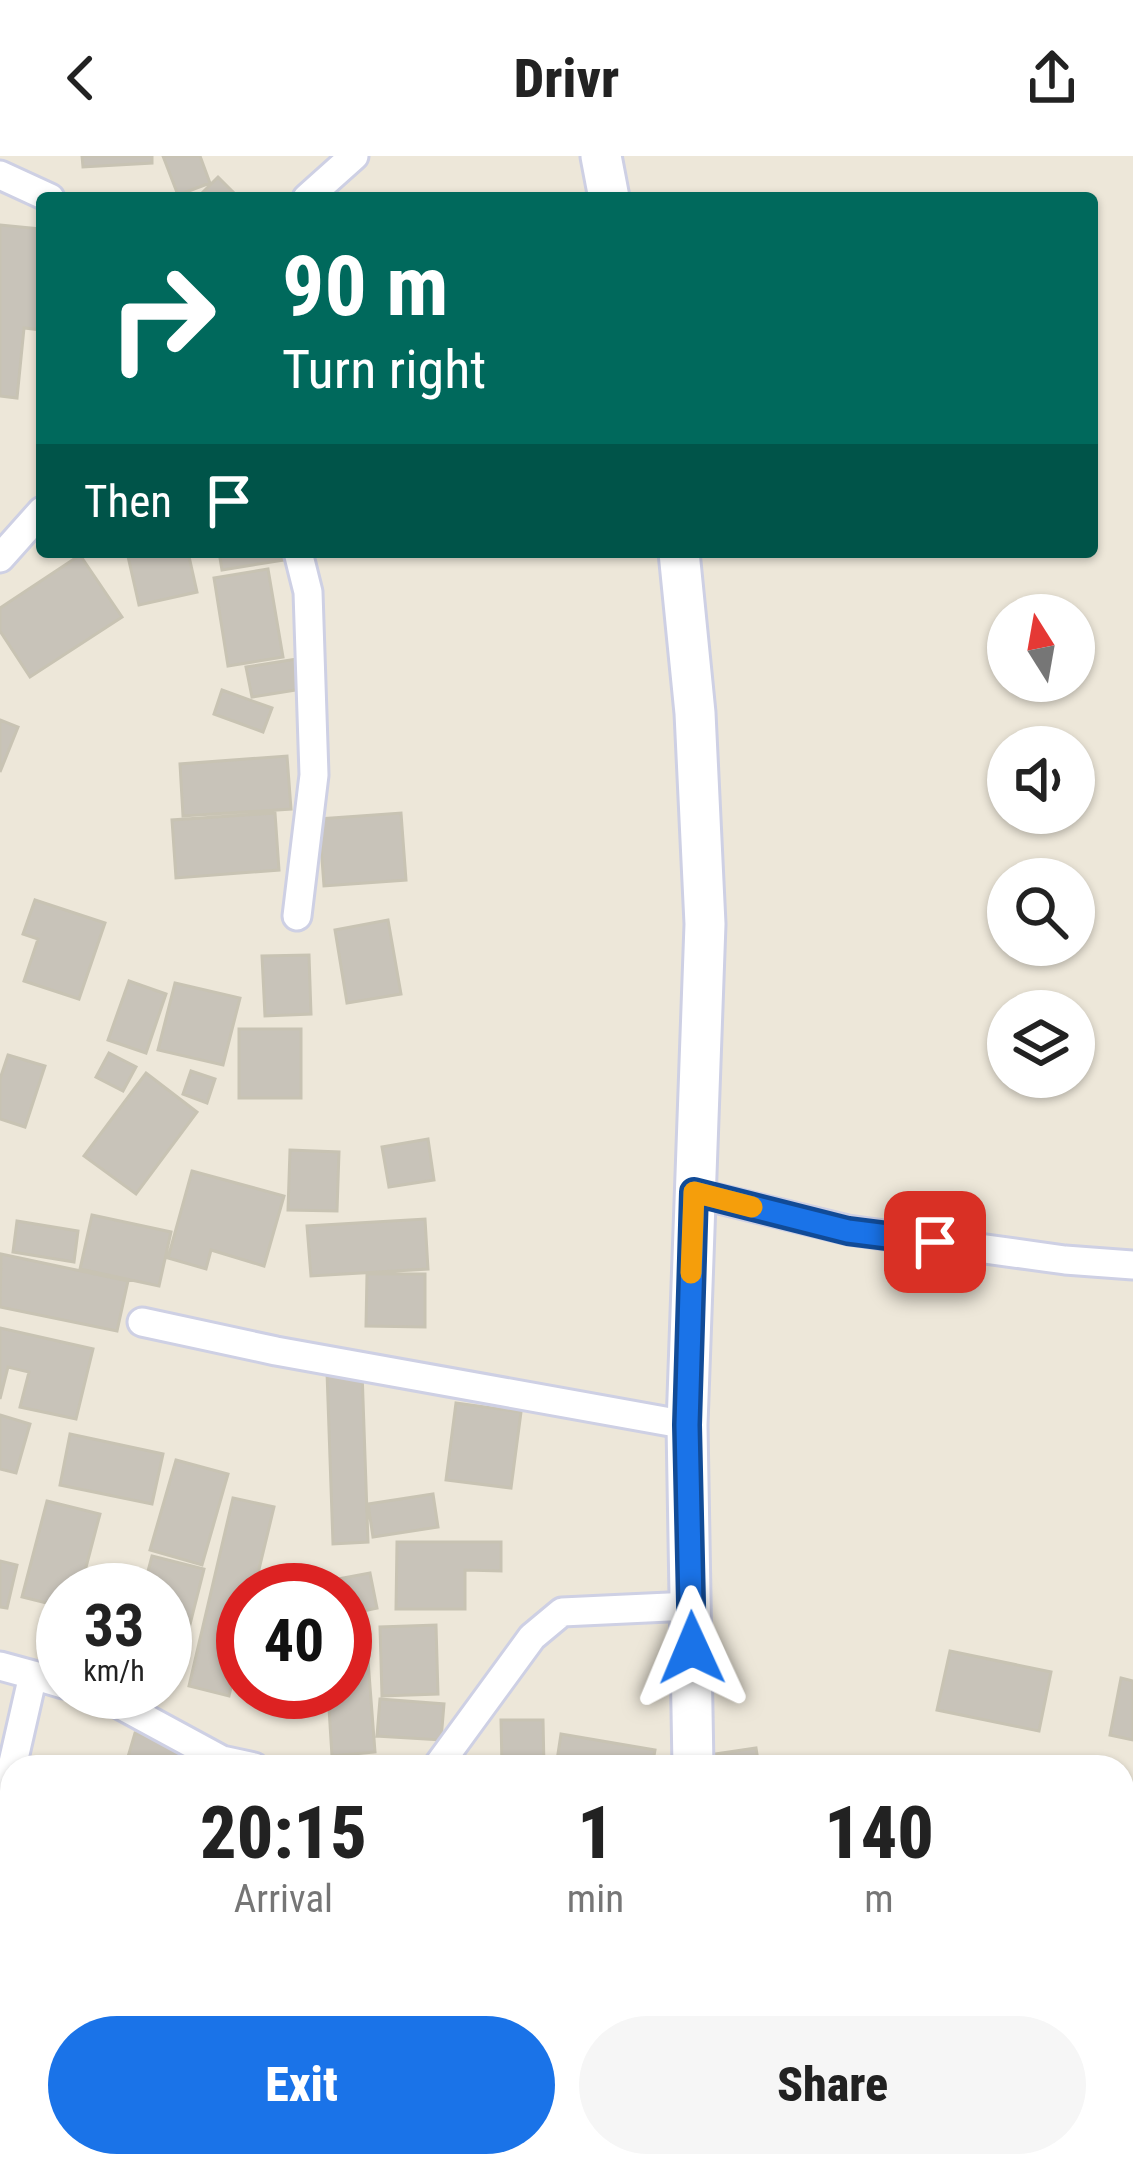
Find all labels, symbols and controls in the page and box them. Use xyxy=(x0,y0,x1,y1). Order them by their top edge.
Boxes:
icon: back xyxy=(48,45,114,111)
icon: share xyxy=(1019,45,1085,111)
text: Drivr xyxy=(514,47,619,110)
text: 90 m xyxy=(282,237,449,336)
icon: right xyxy=(84,240,240,396)
text: Turn right xyxy=(282,338,486,401)
icon: arrive xyxy=(196,468,262,534)
text: Then xyxy=(84,475,172,528)
north arrow xyxy=(987,594,1095,702)
map controls xyxy=(987,594,1095,1098)
button: sound xyxy=(987,726,1095,834)
button: search xyxy=(987,858,1095,966)
button: layers xyxy=(987,990,1095,1098)
pin xyxy=(884,1191,986,1293)
icon: arrive xyxy=(902,1209,968,1275)
speed limit sign: 40 xyxy=(216,1563,372,1719)
position arrow xyxy=(629,1585,755,1711)
text: 33 xyxy=(84,1590,144,1661)
text: km/h xyxy=(83,1653,145,1688)
text: 20:15 xyxy=(200,1791,367,1876)
text: 1 xyxy=(577,1791,614,1876)
text: 140 xyxy=(824,1791,934,1876)
text: Arrival xyxy=(234,1876,333,1922)
text: min xyxy=(567,1876,624,1922)
text: m xyxy=(864,1876,894,1922)
button: Exit xyxy=(48,2016,555,2154)
button: Share xyxy=(579,2016,1086,2154)

